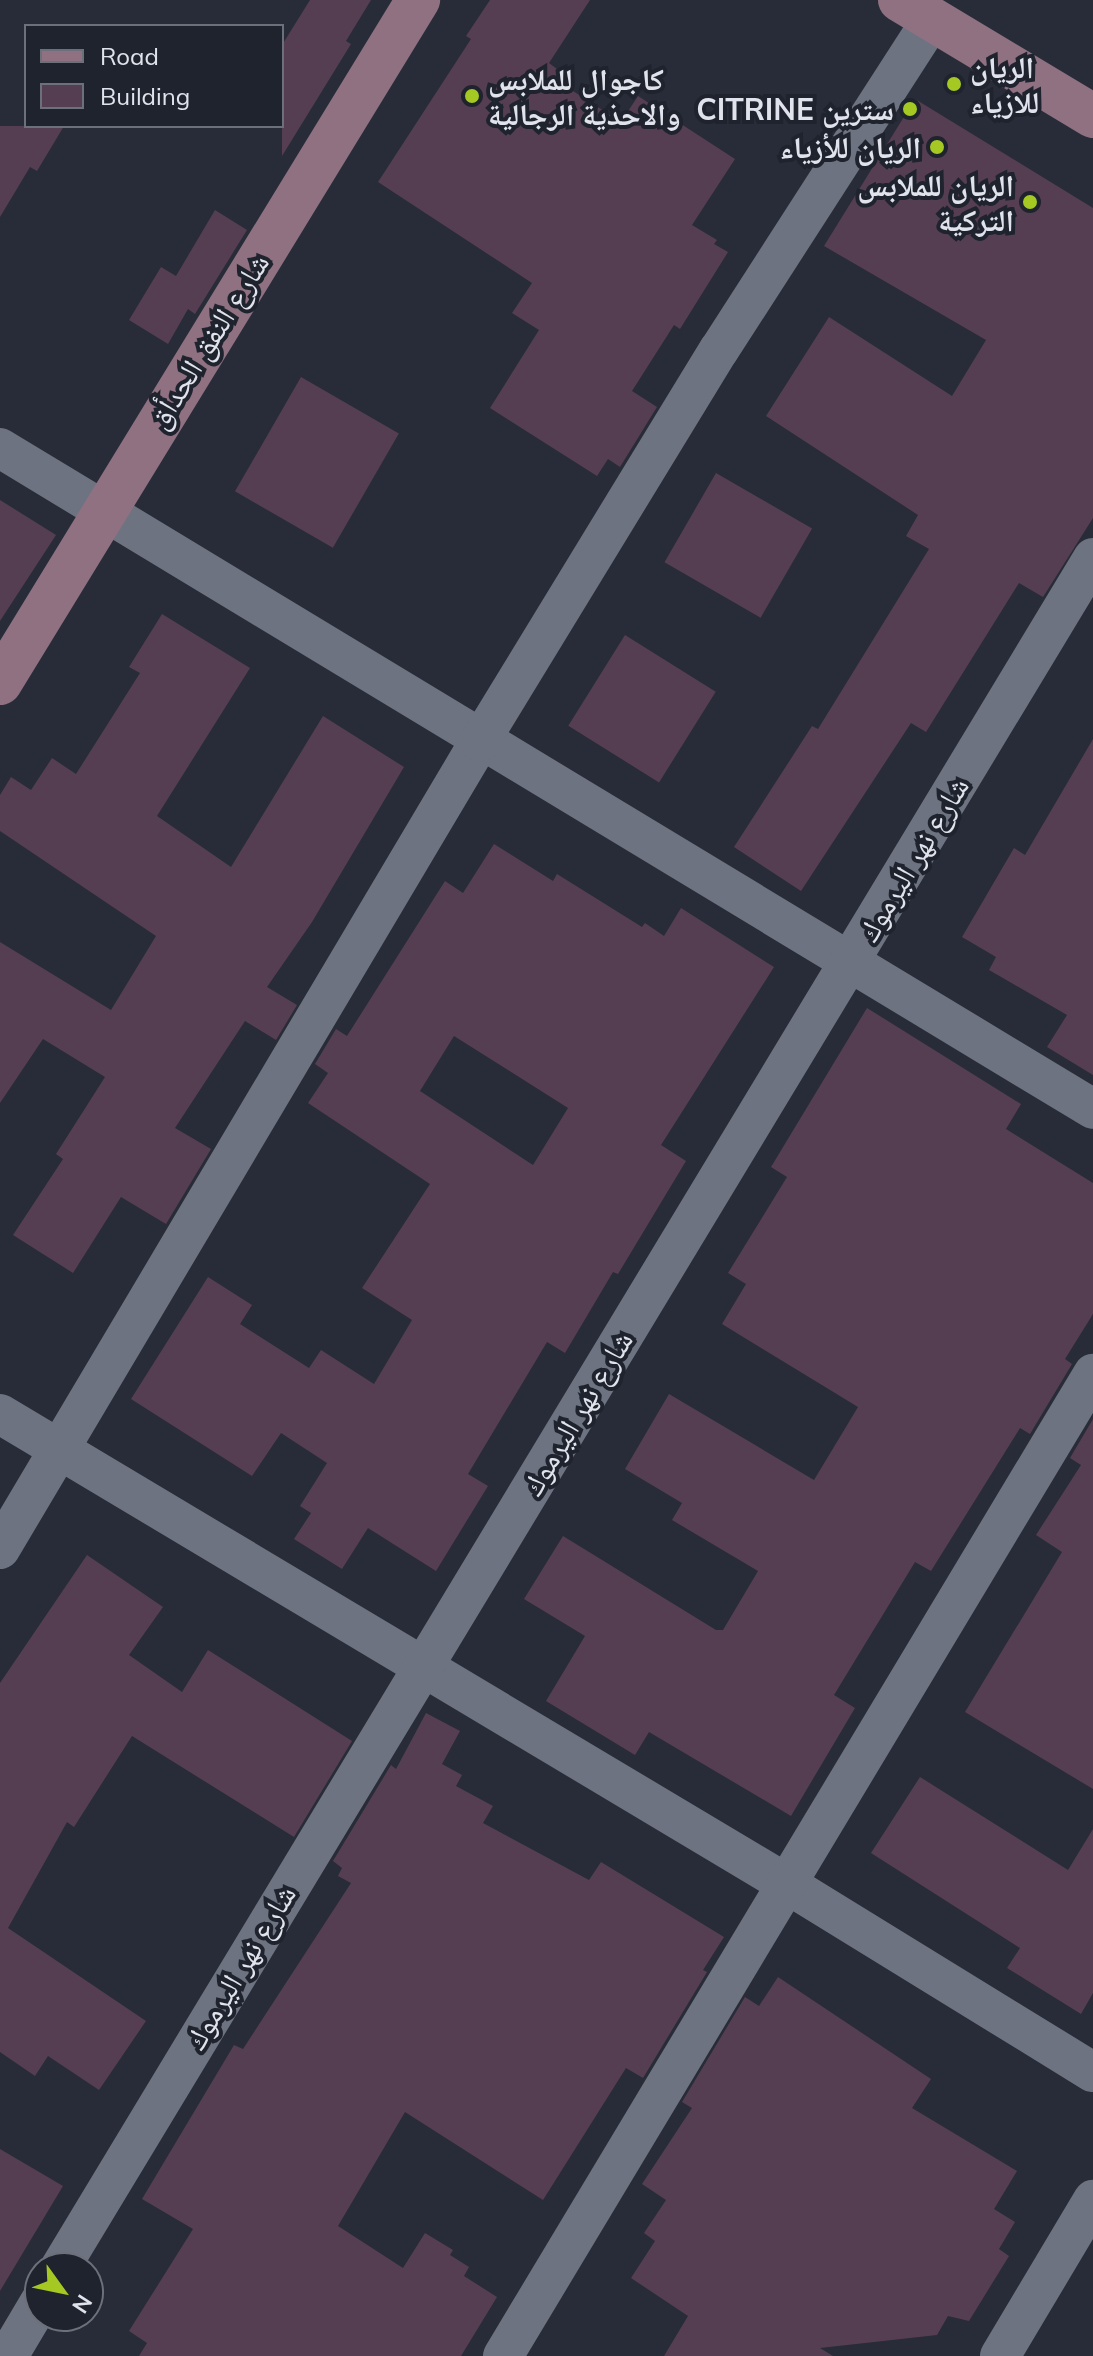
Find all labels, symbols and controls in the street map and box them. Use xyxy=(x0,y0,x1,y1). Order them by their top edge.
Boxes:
legend xyxy=(24,24,284,128)
text: Road xyxy=(100,41,159,71)
place label: الريان للازياء xyxy=(970,49,1039,120)
place label: كاجوال للملابس والاحذية الرجالية xyxy=(488,61,681,132)
marker: الريان للازياء xyxy=(945,75,963,93)
text: Building xyxy=(100,81,190,111)
marker: كاجوال للملابس والاحذية الرجالية xyxy=(463,87,481,105)
place label: CITRINE سترين xyxy=(696,91,894,127)
marker: CITRINE سترين xyxy=(901,100,919,118)
place label: الريان للأزياء xyxy=(780,129,921,165)
marker: الريان للأزياء xyxy=(928,138,946,156)
place label: الريان للملابس التركية xyxy=(857,167,1014,238)
marker: الريان للملابس التركية xyxy=(1021,193,1039,211)
street label: شارع النفق الحدأق xyxy=(140,247,276,435)
street label: شارع نهر اليرموك xyxy=(850,770,976,948)
street label: شارع نهر اليرموك xyxy=(514,1324,640,1502)
street label: شارع نهر اليرموك xyxy=(177,1878,303,2056)
north arrow xyxy=(24,2252,104,2332)
text: N xyxy=(66,2289,99,2319)

